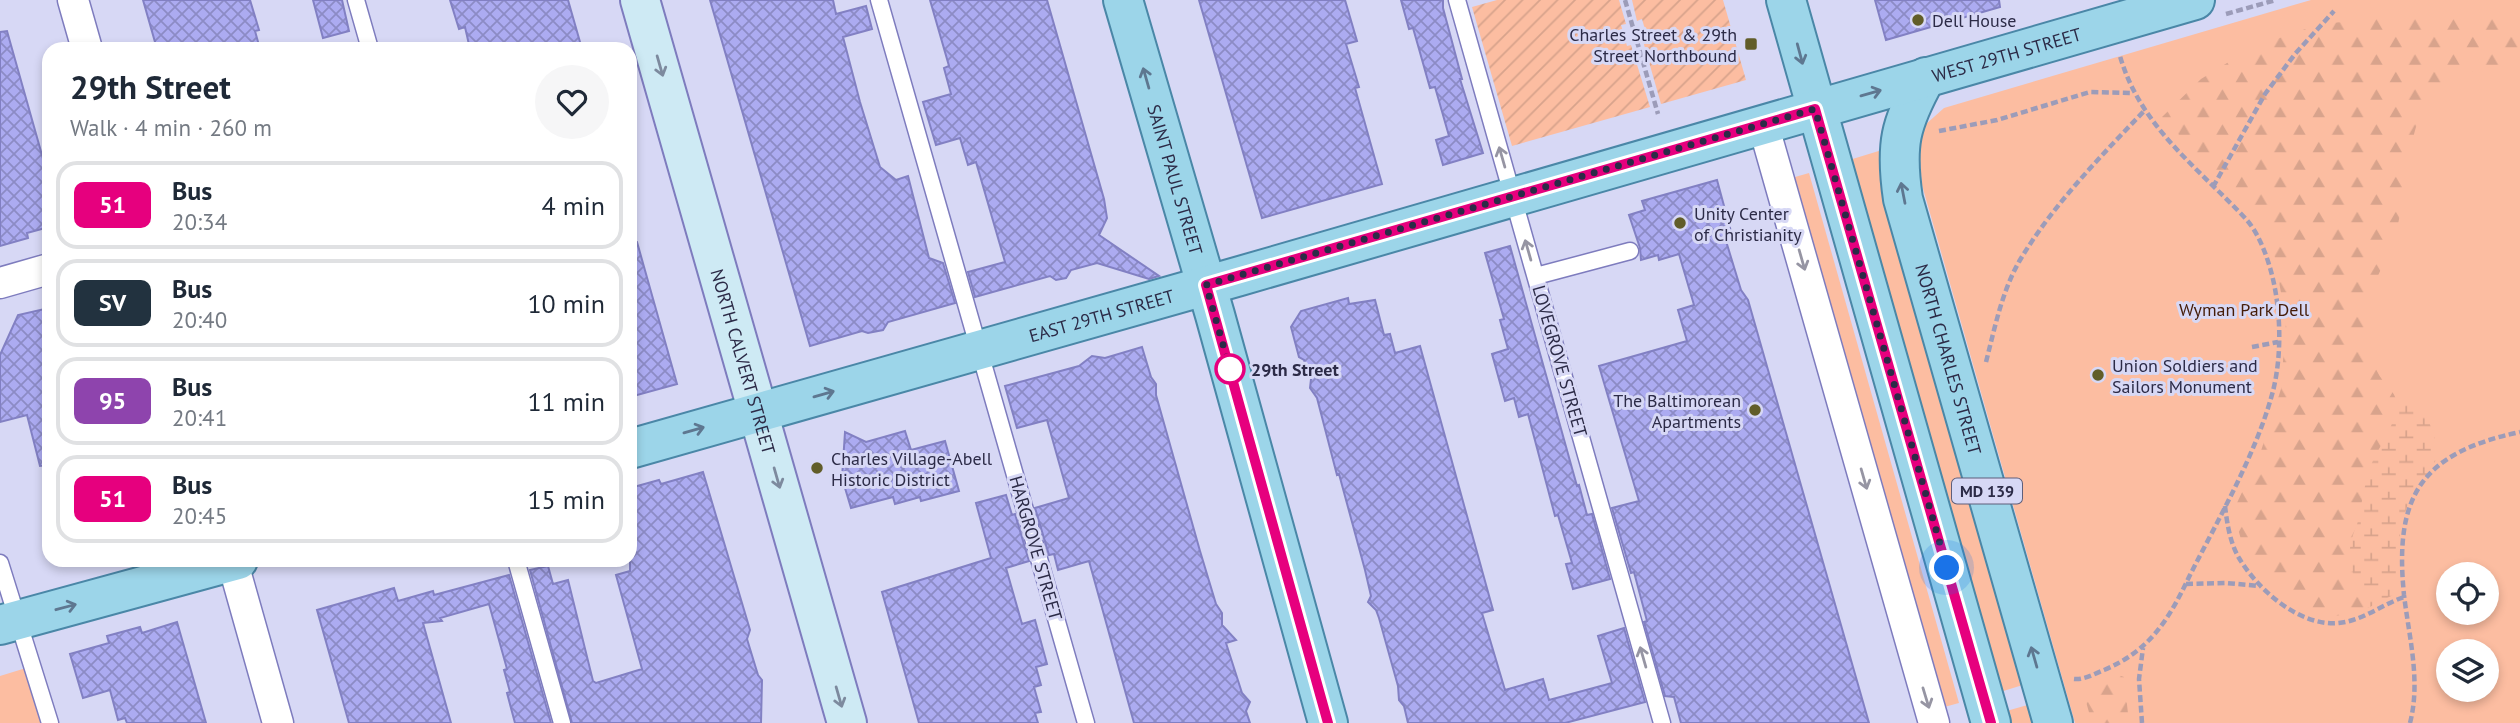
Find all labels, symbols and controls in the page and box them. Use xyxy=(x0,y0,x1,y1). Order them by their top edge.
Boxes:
place label: Dell House xyxy=(1932,9,2016,32)
marker: Dell House xyxy=(1910,12,1926,28)
street label: WEST 29TH STREET xyxy=(1929,22,2084,87)
place label: Charles Street & 29th Street Northbound xyxy=(1569,23,1737,67)
marker: Charles Street & 29th Street Northbound xyxy=(1743,36,1759,52)
one-way arrow xyxy=(1795,43,1808,65)
one-way arrow xyxy=(654,54,667,76)
text: 29th Street xyxy=(70,65,231,108)
button: heart xyxy=(535,65,609,139)
one-way arrow xyxy=(1139,68,1152,90)
one-way arrow xyxy=(1859,85,1881,98)
street label: SAINT PAUL STREET xyxy=(1143,102,1208,257)
text: Walk · 4 min · 260 m xyxy=(70,113,272,142)
one-way arrow xyxy=(1494,146,1507,168)
text: Bus xyxy=(172,174,212,207)
one-way arrow xyxy=(1895,182,1909,205)
text: 51 xyxy=(99,189,126,220)
text: 4 min xyxy=(542,189,605,222)
place label: Unity Center of Christianity xyxy=(1694,202,1802,246)
text: 20:34 xyxy=(172,207,227,236)
marker: Unity Center of Christianity xyxy=(1672,215,1688,231)
one-way arrow xyxy=(1521,239,1534,261)
one-way arrow xyxy=(1796,248,1809,271)
street label: NORTH CHARLES STREET xyxy=(1911,261,1987,457)
street label: NORTH CALVERT STREET xyxy=(706,266,781,457)
text: Bus xyxy=(172,272,212,305)
street label: LOVEGROVE STREET xyxy=(1527,282,1593,440)
street label: EAST 29TH STREET xyxy=(1026,284,1177,347)
text: SV xyxy=(99,287,126,318)
text: 10 min xyxy=(527,287,605,320)
park label: Wyman Park Dell xyxy=(2179,298,2310,321)
text: 20:40 xyxy=(172,305,227,334)
marker: 29th Street xyxy=(1215,354,1245,384)
place label: Union Soldiers and Sailors Monument xyxy=(2112,354,2258,398)
place label: 29th Street xyxy=(1251,358,1339,381)
marker: Union Soldiers and Sailors Monument xyxy=(2090,367,2106,383)
text: Bus xyxy=(172,370,212,403)
text: 95 xyxy=(99,385,126,416)
text: 11 min xyxy=(527,385,605,418)
one-way arrow xyxy=(813,386,835,399)
place label: The Baltimorean Apartments xyxy=(1613,389,1741,433)
marker: The Baltimorean Apartments xyxy=(1747,402,1763,418)
text: 20:41 xyxy=(172,403,227,432)
one-way arrow xyxy=(683,423,705,436)
place label: Charles Village-Abell Historic District xyxy=(831,447,993,491)
marker: Charles Village-Abell Historic District xyxy=(809,460,825,476)
one-way arrow xyxy=(772,467,785,489)
one-way arrow xyxy=(1858,467,1871,490)
text: Bus xyxy=(172,468,212,501)
street label: HARGROVE STREET xyxy=(1004,473,1068,623)
road number: MD 139 xyxy=(1952,478,2022,504)
text: 51 xyxy=(99,483,126,514)
text: 15 min xyxy=(527,483,605,516)
text: 20:45 xyxy=(172,501,227,530)
your location xyxy=(1929,550,1964,585)
map controls xyxy=(2436,562,2499,702)
button: locate xyxy=(2436,562,2499,625)
one-way arrow xyxy=(54,600,77,613)
button: layers xyxy=(2436,639,2499,702)
one-way arrow xyxy=(1636,647,1649,669)
one-way arrow xyxy=(2027,647,2040,669)
one-way arrow xyxy=(834,685,847,707)
one-way arrow xyxy=(1921,687,1934,709)

